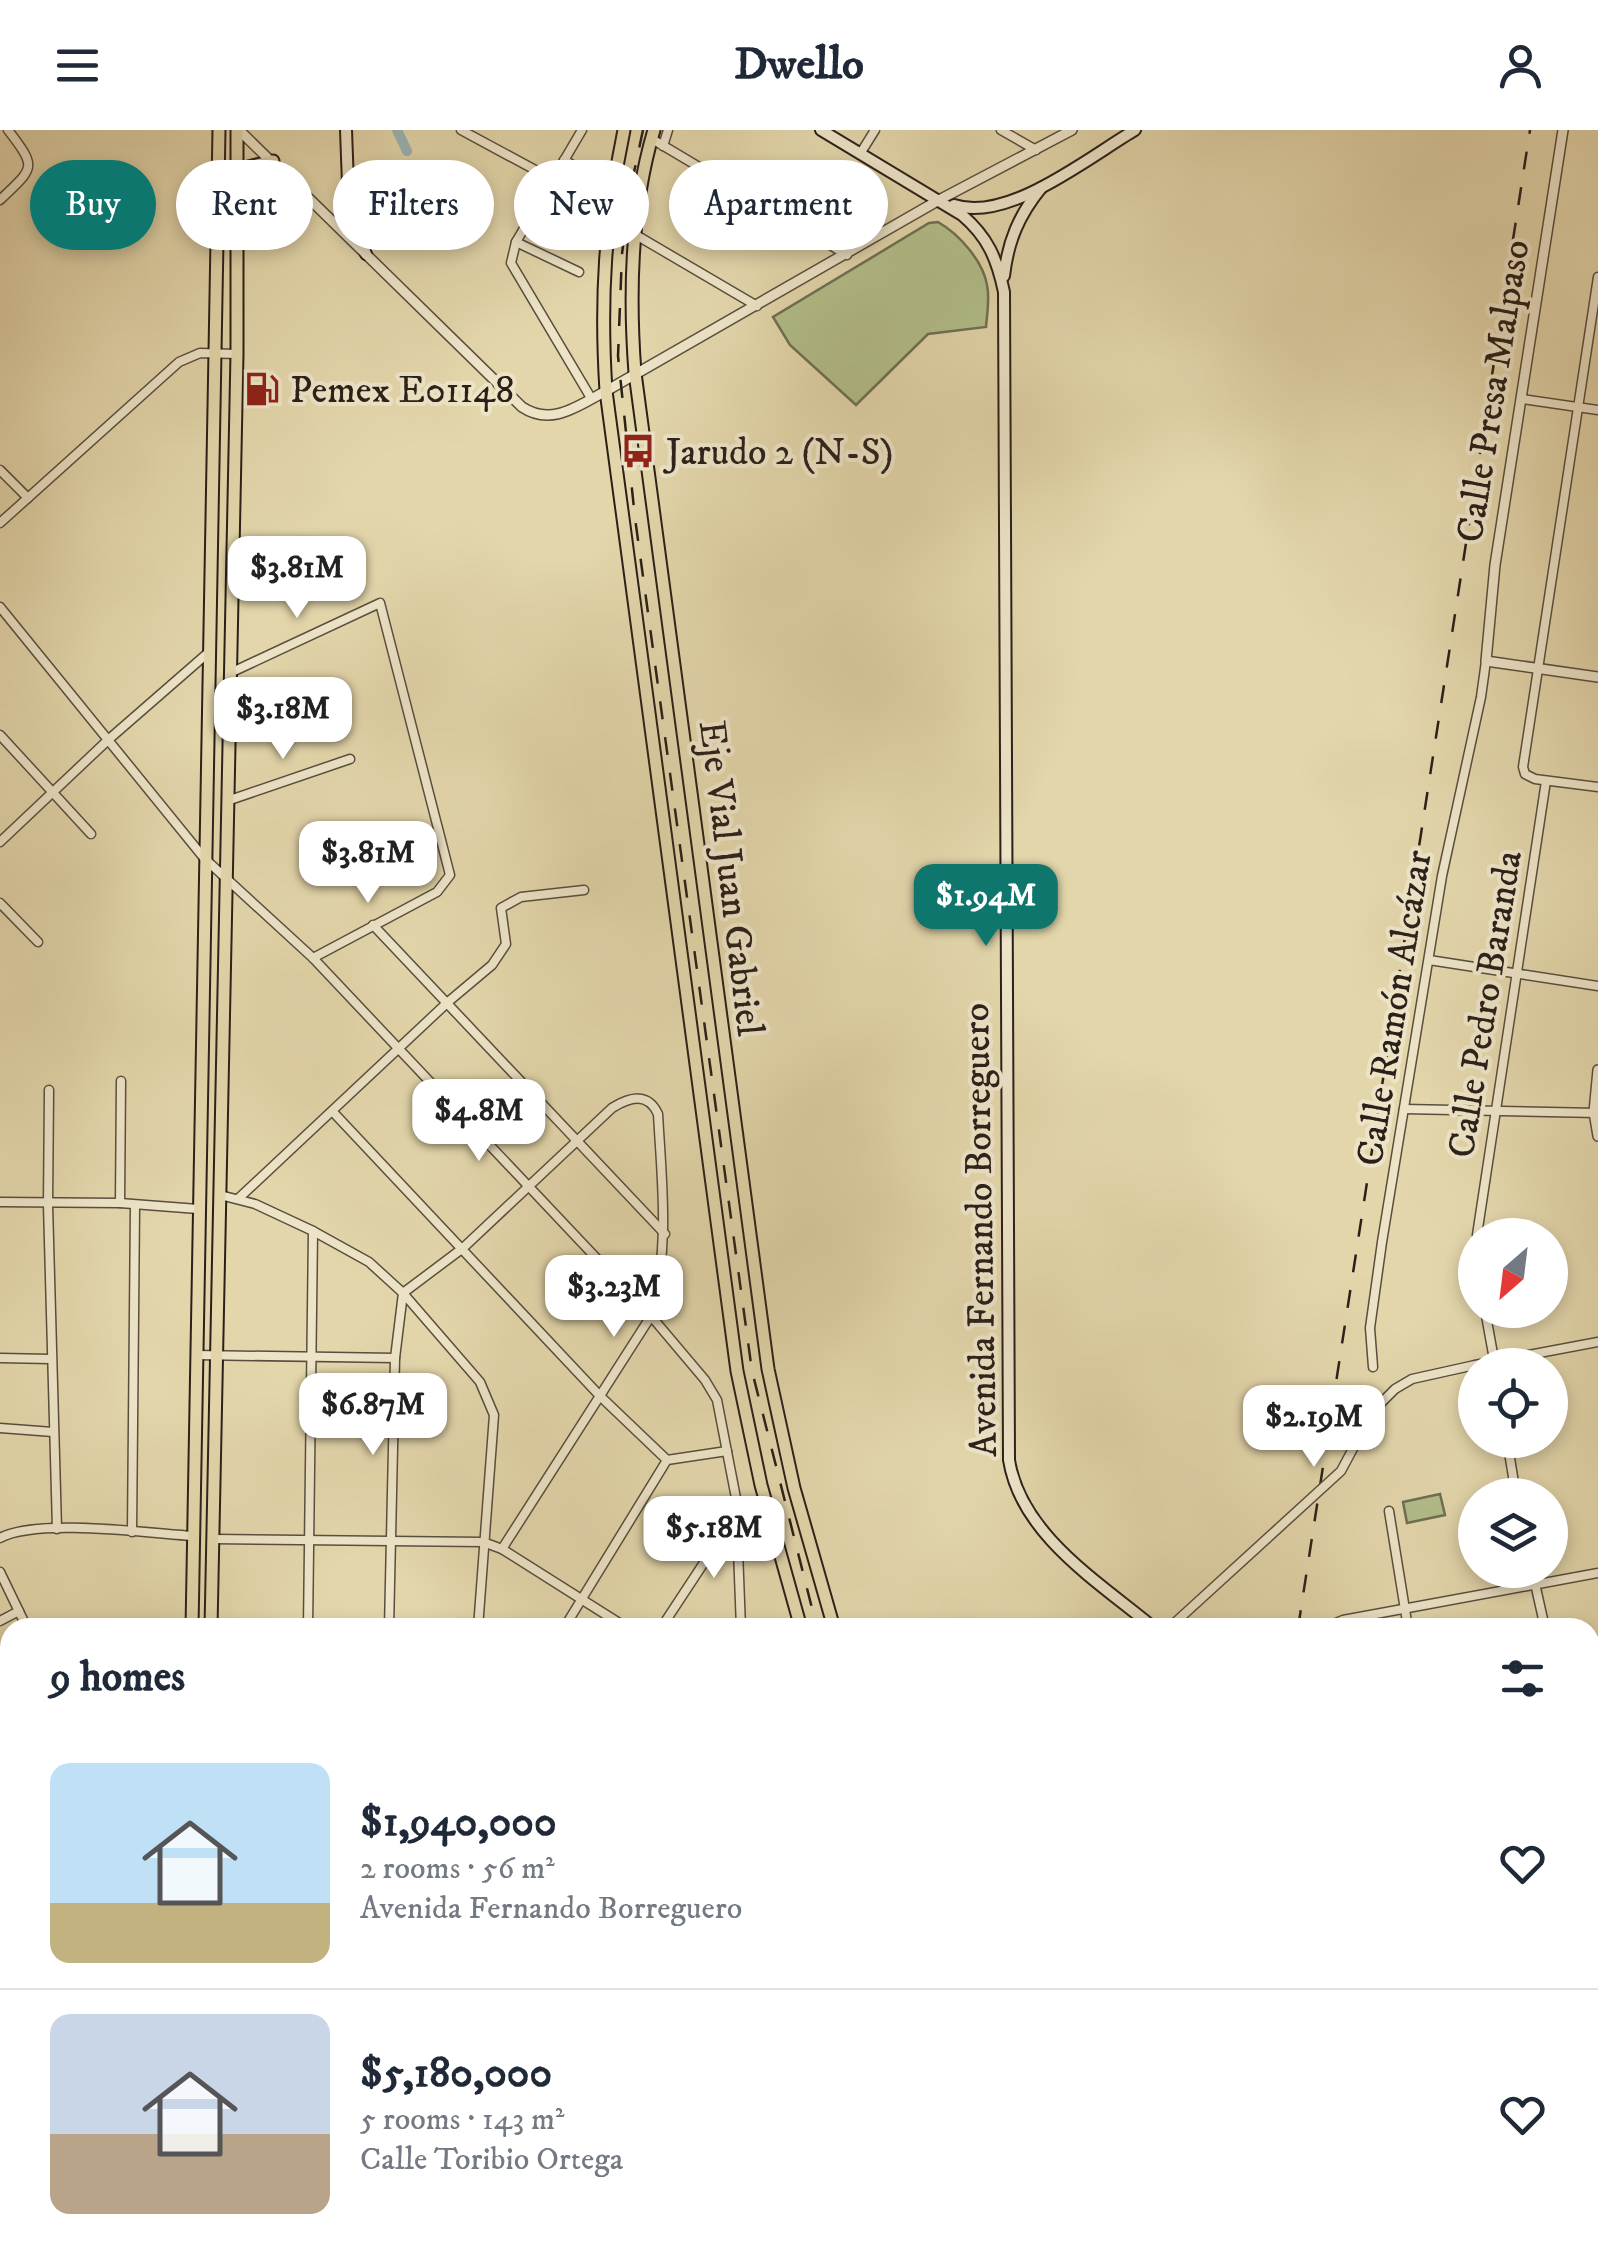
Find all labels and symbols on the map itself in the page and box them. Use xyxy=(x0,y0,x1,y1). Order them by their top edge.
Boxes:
street label: Calle Presa Malpaso xyxy=(1446,237,1542,546)
place label: Pemex E01148 xyxy=(290,367,514,415)
fuel station icon: Pemex E01148 xyxy=(243,370,281,408)
place label: Jarudo 2 (N-S) xyxy=(663,429,893,477)
bus stop icon: Jarudo 2 (N-S) xyxy=(619,432,657,470)
pin: $3.81M xyxy=(216,536,378,621)
pin: $3.18M xyxy=(202,677,364,762)
street label: Eje Vial Juan Gabriel xyxy=(687,718,773,1039)
pin: $3.81M xyxy=(287,821,449,906)
street label: Calle Ramón Alcázar xyxy=(1346,847,1444,1170)
street label: Calle Pedro Baranda xyxy=(1438,847,1534,1161)
pin: $1.94M xyxy=(905,864,1067,949)
street label: Avenida Fernando Borreguero xyxy=(953,1003,1009,1457)
pin: $4.8M xyxy=(409,1079,549,1164)
north arrow xyxy=(1458,1218,1568,1328)
pin: $3.23M xyxy=(533,1255,695,1340)
pin: $6.87M xyxy=(292,1373,454,1458)
pin: $2.19M xyxy=(1233,1385,1395,1470)
pin: $5.18M xyxy=(633,1496,795,1581)

